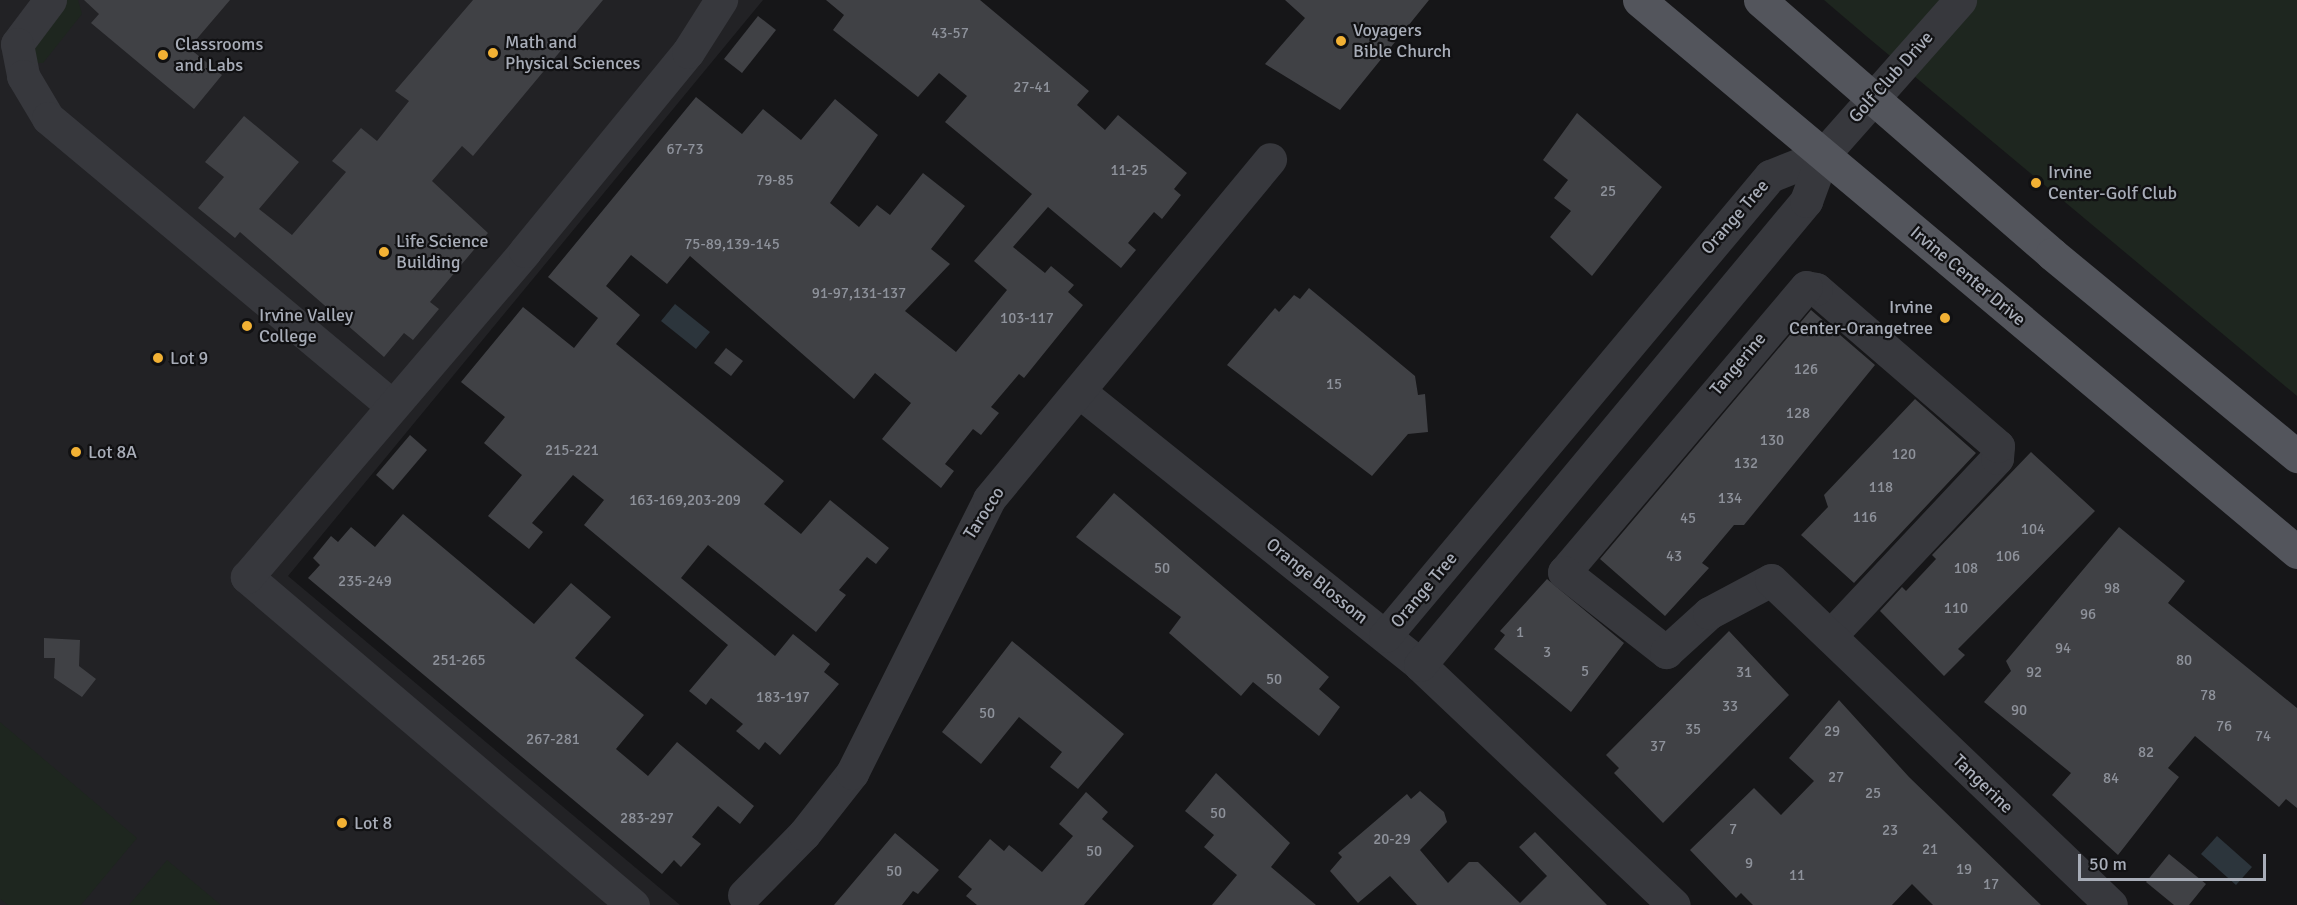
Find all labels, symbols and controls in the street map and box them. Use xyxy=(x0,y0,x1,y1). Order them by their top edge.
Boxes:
place label: Voyagers Bible Church xyxy=(1353,20,1451,63)
house number: 43-57 xyxy=(931,25,969,43)
street label: Golf Club Drive xyxy=(1844,27,1938,127)
place label: Math and Physical Sciences xyxy=(505,32,640,74)
place label: Classrooms and Labs xyxy=(175,34,263,76)
marker: Voyagers Bible Church xyxy=(1334,34,1348,48)
marker: Math and Physical Sciences xyxy=(486,46,500,60)
marker: Classrooms and Labs xyxy=(156,48,170,62)
house number: 27-41 xyxy=(1013,79,1051,97)
house number: 67-73 xyxy=(666,141,704,159)
house number: 11-25 xyxy=(1110,162,1148,180)
place label: Irvine Center-Golf Club xyxy=(2048,162,2177,204)
house number: 79-85 xyxy=(756,172,794,190)
street label: Orange Tree xyxy=(1697,175,1773,259)
marker: Irvine Center-Golf Club xyxy=(2029,176,2043,190)
house number: 25 xyxy=(1600,183,1616,201)
street label: Irvine Center Drive xyxy=(1906,222,2030,330)
place label: Life Science Building xyxy=(396,231,488,274)
house number: 75-89,139-145 xyxy=(684,236,780,254)
marker: Life Science Building xyxy=(377,245,391,259)
house number: 91-97,131-137 xyxy=(812,285,906,303)
place label: Irvine Center-Orangetree xyxy=(1789,297,1933,340)
place label: Irvine Valley College xyxy=(259,305,353,348)
house number: 103-117 xyxy=(1000,310,1054,328)
marker: Irvine Center-Orangetree xyxy=(1938,311,1952,325)
marker: Irvine Valley College xyxy=(240,319,254,333)
street label: Tangerine xyxy=(1705,328,1771,400)
place label: Lot 9 xyxy=(170,347,208,369)
marker: Lot 9 xyxy=(151,351,165,365)
house number: 126 xyxy=(1794,361,1818,379)
house number: 15 xyxy=(1326,376,1342,394)
house number: 128 xyxy=(1786,405,1810,423)
house number: 130 xyxy=(1760,432,1784,450)
place label: Lot 8A xyxy=(88,441,137,463)
house number: 215-221 xyxy=(545,442,599,460)
marker: Lot 8A xyxy=(69,445,83,459)
house number: 120 xyxy=(1892,446,1916,464)
house number: 132 xyxy=(1734,455,1758,473)
house number: 118 xyxy=(1869,479,1893,497)
street label: Tarocco xyxy=(959,483,1009,543)
house number: 134 xyxy=(1718,490,1742,508)
house number: 163-169,203-209 xyxy=(629,492,741,510)
house number: 116 xyxy=(1853,509,1877,527)
house number: 45 xyxy=(1680,510,1696,528)
house number: 104 xyxy=(2021,521,2045,539)
street label: Orange Blossom xyxy=(1262,533,1372,629)
street label: Orange Tree xyxy=(1386,548,1462,632)
house number: 43 xyxy=(1666,548,1682,566)
house number: 106 xyxy=(1996,548,2020,566)
house number: 50 xyxy=(1154,560,1170,578)
house number: 108 xyxy=(1954,560,1978,578)
house number: 235-249 xyxy=(338,573,392,591)
house number: 98 xyxy=(2104,580,2120,598)
house number: 110 xyxy=(1944,600,1968,618)
house number: 96 xyxy=(2080,606,2096,624)
house number: 1 xyxy=(1516,624,1524,642)
house number: 94 xyxy=(2055,640,2071,658)
house number: 3 xyxy=(1543,644,1551,662)
house number: 251-265 xyxy=(432,652,486,670)
house number: 80 xyxy=(2176,652,2192,670)
house number: 5 xyxy=(1581,663,1589,681)
house number: 31 xyxy=(1736,664,1752,682)
house number: 92 xyxy=(2026,664,2042,682)
house number: 50 xyxy=(1266,671,1282,689)
house number: 78 xyxy=(2200,687,2216,705)
house number: 183-197 xyxy=(756,689,810,707)
house number: 33 xyxy=(1722,698,1738,716)
house number: 90 xyxy=(2011,702,2027,720)
house number: 50 xyxy=(979,705,995,723)
house number: 76 xyxy=(2216,718,2232,736)
house number: 35 xyxy=(1685,721,1701,739)
house number: 29 xyxy=(1824,723,1840,741)
house number: 74 xyxy=(2255,728,2271,746)
house number: 267-281 xyxy=(526,731,580,749)
house number: 37 xyxy=(1650,738,1666,756)
house number: 82 xyxy=(2138,744,2154,762)
street label: Tangerine xyxy=(1948,750,2018,818)
house number: 27 xyxy=(1828,769,1844,787)
house number: 84 xyxy=(2103,770,2119,788)
house number: 25 xyxy=(1865,785,1881,803)
house number: 50 xyxy=(1210,805,1226,823)
house number: 283-297 xyxy=(620,810,674,828)
place label: Lot 8 xyxy=(354,812,392,834)
marker: Lot 8 xyxy=(335,816,349,830)
house number: 7 xyxy=(1729,821,1737,839)
house number: 23 xyxy=(1882,822,1898,840)
house number: 20-29 xyxy=(1373,831,1411,849)
house number: 21 xyxy=(1922,841,1938,859)
scale bar xyxy=(2081,842,2268,880)
house number: 50 xyxy=(1086,843,1102,861)
text: 50 m xyxy=(2089,853,2127,875)
house number: 9 xyxy=(1745,855,1753,873)
house number: 19 xyxy=(1956,861,1972,879)
house number: 50 xyxy=(886,863,902,881)
house number: 11 xyxy=(1789,867,1805,885)
house number: 17 xyxy=(1983,876,1999,894)

